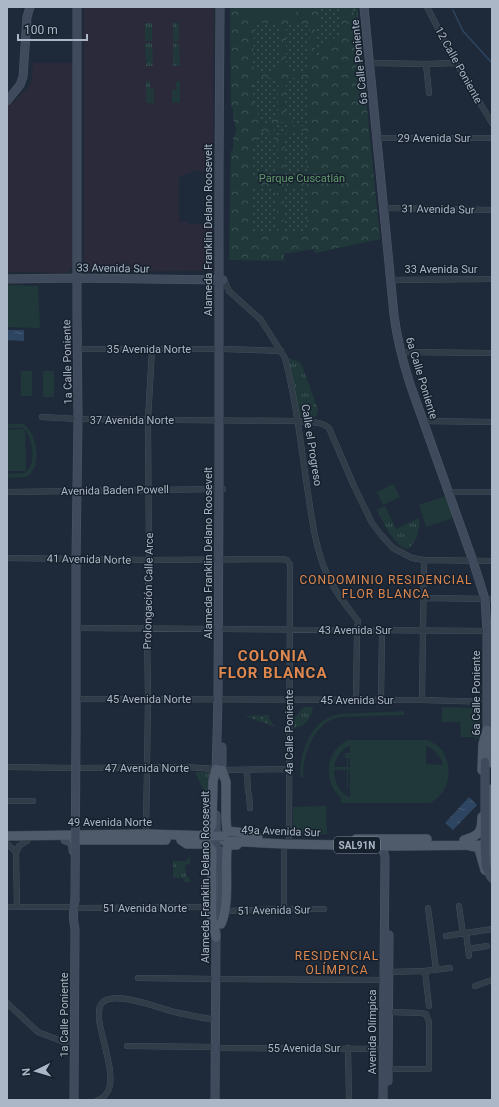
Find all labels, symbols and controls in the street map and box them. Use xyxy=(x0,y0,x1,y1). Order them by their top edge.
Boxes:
scale bar xyxy=(18,16,87,42)
street label: 6a Calle Poniente xyxy=(349,19,370,105)
text: 100 m xyxy=(24,23,58,37)
street label: 12 Calle Poniente xyxy=(432,25,485,106)
street label: 29 Avenida Sur xyxy=(397,132,471,145)
street label: Alameda Franklin Delano Roosevelt xyxy=(202,143,215,316)
park label: Parque Cuscatlán xyxy=(259,172,345,185)
street label: 31 Avenida Sur xyxy=(401,202,475,217)
street label: 33 Avenida Sur xyxy=(76,261,150,276)
street label: 33 Avenida Sur xyxy=(404,263,478,276)
street label: 1a Calle Poniente xyxy=(60,319,75,405)
street label: 6a Calle Poniente xyxy=(403,336,440,421)
street label: 35 Avenida Norte xyxy=(107,343,191,356)
street label: Calle el Progreso xyxy=(299,403,324,487)
street label: 37 Avenida Norte xyxy=(90,414,174,427)
street label: Alameda Franklin Delano Roosevelt xyxy=(202,466,215,639)
street label: Avenida Baden Powell xyxy=(61,483,169,498)
street label: Prolongación Calle Arce xyxy=(141,532,156,650)
street label: 41 Avenida Norte xyxy=(47,552,131,567)
district label: CONDOMINIO RESIDENCIAL FLOR BLANCA xyxy=(300,573,472,601)
street label: 43 Avenida Sur xyxy=(318,624,392,637)
district label: COLONIA FLOR BLANCA xyxy=(219,647,327,682)
street label: 6a Calle Poniente xyxy=(470,650,483,736)
street label: 4a Calle Poniente xyxy=(283,689,296,775)
street label: 45 Avenida Norte xyxy=(107,693,191,706)
street label: 45 Avenida Sur xyxy=(320,694,394,707)
street label: 47 Avenida Norte xyxy=(105,762,189,775)
street label: Alameda Franklin Delano Roosevelt xyxy=(199,790,212,963)
street label: 49 Avenida Norte xyxy=(68,816,152,829)
street label: 49a Avenida Sur xyxy=(241,824,321,839)
road number: SAL91N xyxy=(334,837,380,853)
street label: 51 Avenida Norte xyxy=(103,902,187,915)
street label: 51 Avenida Sur xyxy=(237,903,311,918)
district label: RESIDENCIAL OLÍMPICA xyxy=(295,949,379,977)
street label: 1a Calle Poniente xyxy=(58,972,71,1058)
street label: Avenida Olímpica xyxy=(366,990,379,1074)
street label: 55 Avenida Sur xyxy=(267,1042,341,1055)
north arrow xyxy=(16,1051,56,1091)
text: N xyxy=(20,1067,33,1076)

